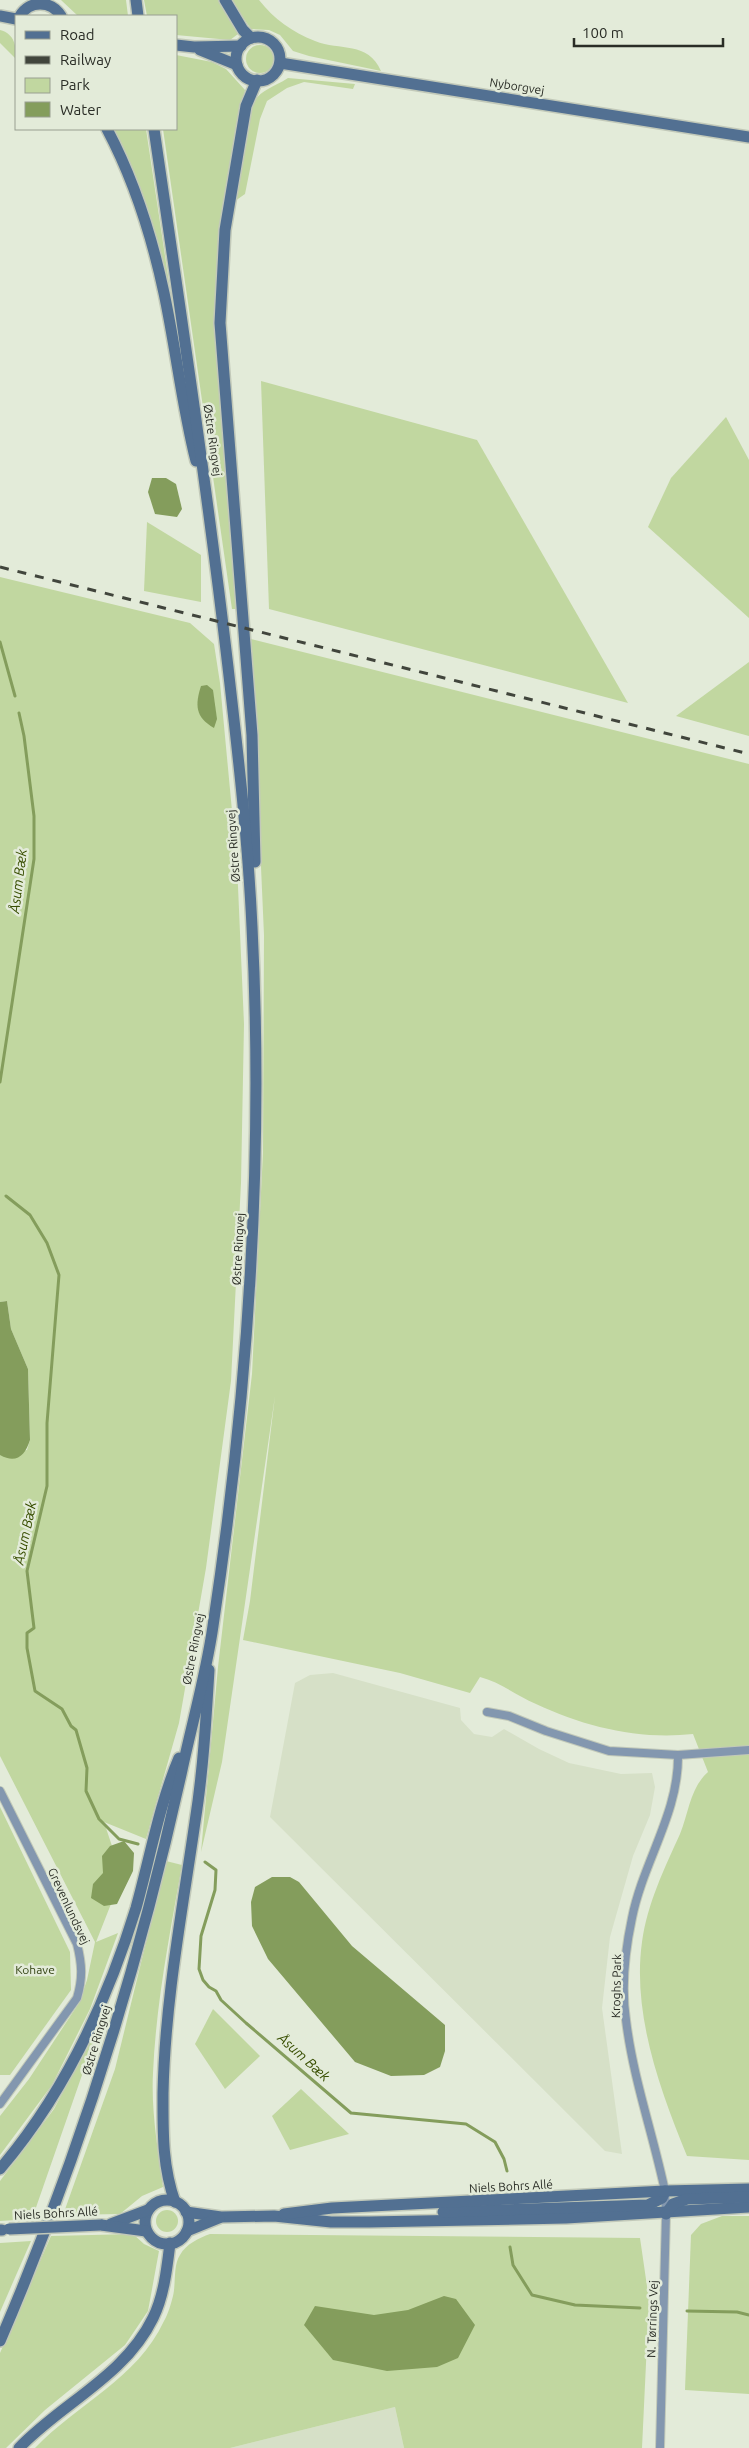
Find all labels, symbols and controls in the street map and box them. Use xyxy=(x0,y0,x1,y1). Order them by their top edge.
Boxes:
legend xyxy=(15,15,178,130)
scale bar xyxy=(574,15,723,47)
text: 100 m xyxy=(582,24,624,41)
text: Road xyxy=(60,26,95,43)
text: Railway xyxy=(60,51,111,68)
street label: Nyborgvej xyxy=(489,75,545,97)
text: Park xyxy=(60,76,90,93)
text: Water xyxy=(60,101,101,118)
street label: Østre Ringvej xyxy=(202,403,225,477)
street label: Østre Ringvej xyxy=(224,809,242,883)
water label: Åsum Bæk xyxy=(6,847,30,915)
street label: Østre Ringvej xyxy=(230,1212,246,1286)
water label: Åsum Bæk xyxy=(10,1499,40,1567)
street label: Østre Ringvej xyxy=(180,1612,206,1686)
street label: Grevenlundsvej xyxy=(46,1866,92,1946)
street label: Kroghs Park xyxy=(609,1954,623,2018)
park label: Kohave xyxy=(15,1963,55,1976)
street label: Østre Ringvej xyxy=(79,2003,113,2077)
water label: Åsum Bæk xyxy=(274,2029,334,2085)
street label: Niels Bohrs Allé xyxy=(469,2177,553,2195)
street label: Niels Bohrs Allé xyxy=(14,2204,98,2222)
street label: N. Tørrings Vej xyxy=(644,2280,660,2358)

